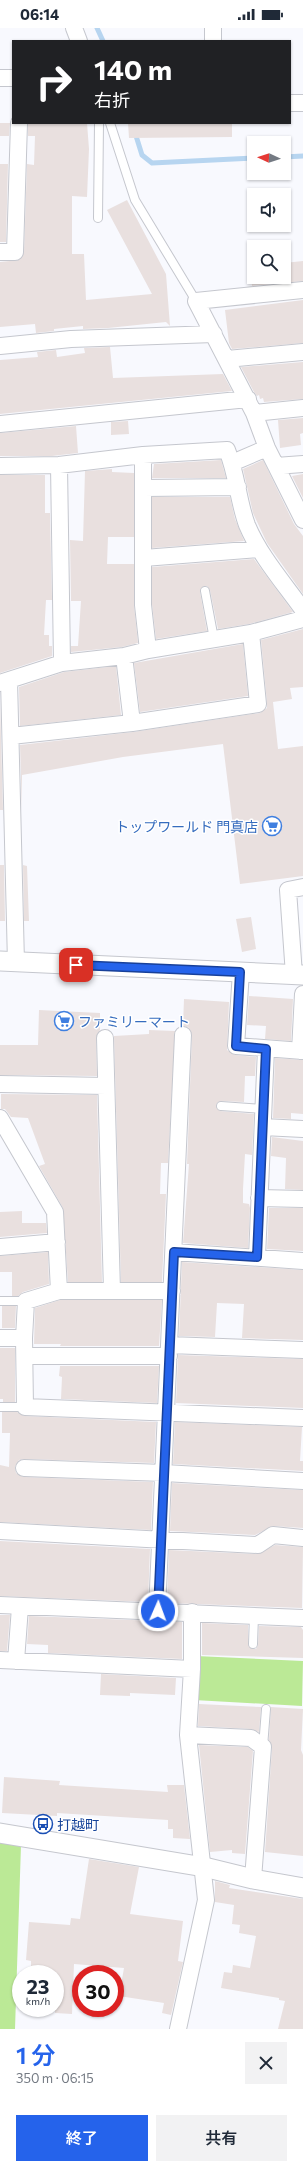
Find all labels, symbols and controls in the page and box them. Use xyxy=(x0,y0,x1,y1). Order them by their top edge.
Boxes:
text: 06:14 xyxy=(20,5,59,23)
text: 140 m xyxy=(94,52,172,86)
icon: right xyxy=(28,56,80,108)
text: 右折 xyxy=(94,89,130,111)
north arrow xyxy=(247,136,291,180)
map controls xyxy=(247,136,291,284)
button: sound xyxy=(247,188,291,232)
button: search xyxy=(247,240,291,284)
supermarket icon: トップワールド 門真店 xyxy=(261,815,283,837)
place label: トップワールド 門真店 xyxy=(115,818,258,835)
pin xyxy=(59,948,93,982)
icon: arrive xyxy=(65,954,87,976)
supermarket icon: ファミリーマート xyxy=(53,1010,75,1032)
place label: ファミリーマート xyxy=(78,1013,190,1030)
position arrow xyxy=(137,1590,179,1632)
bus stop icon: 打越町 xyxy=(32,1813,54,1835)
place label: 打越町 xyxy=(57,1816,99,1833)
speed limit sign: 30 xyxy=(72,1965,124,2017)
text: 23 xyxy=(26,1974,50,1998)
text: km/h xyxy=(26,1995,50,2007)
text: 1 分 xyxy=(16,2040,55,2069)
button: close xyxy=(245,2042,287,2084)
text: 350 m · 06:15 xyxy=(16,2070,94,2086)
button: 終了 xyxy=(16,2115,148,2161)
button: 共有 xyxy=(156,2115,287,2161)

